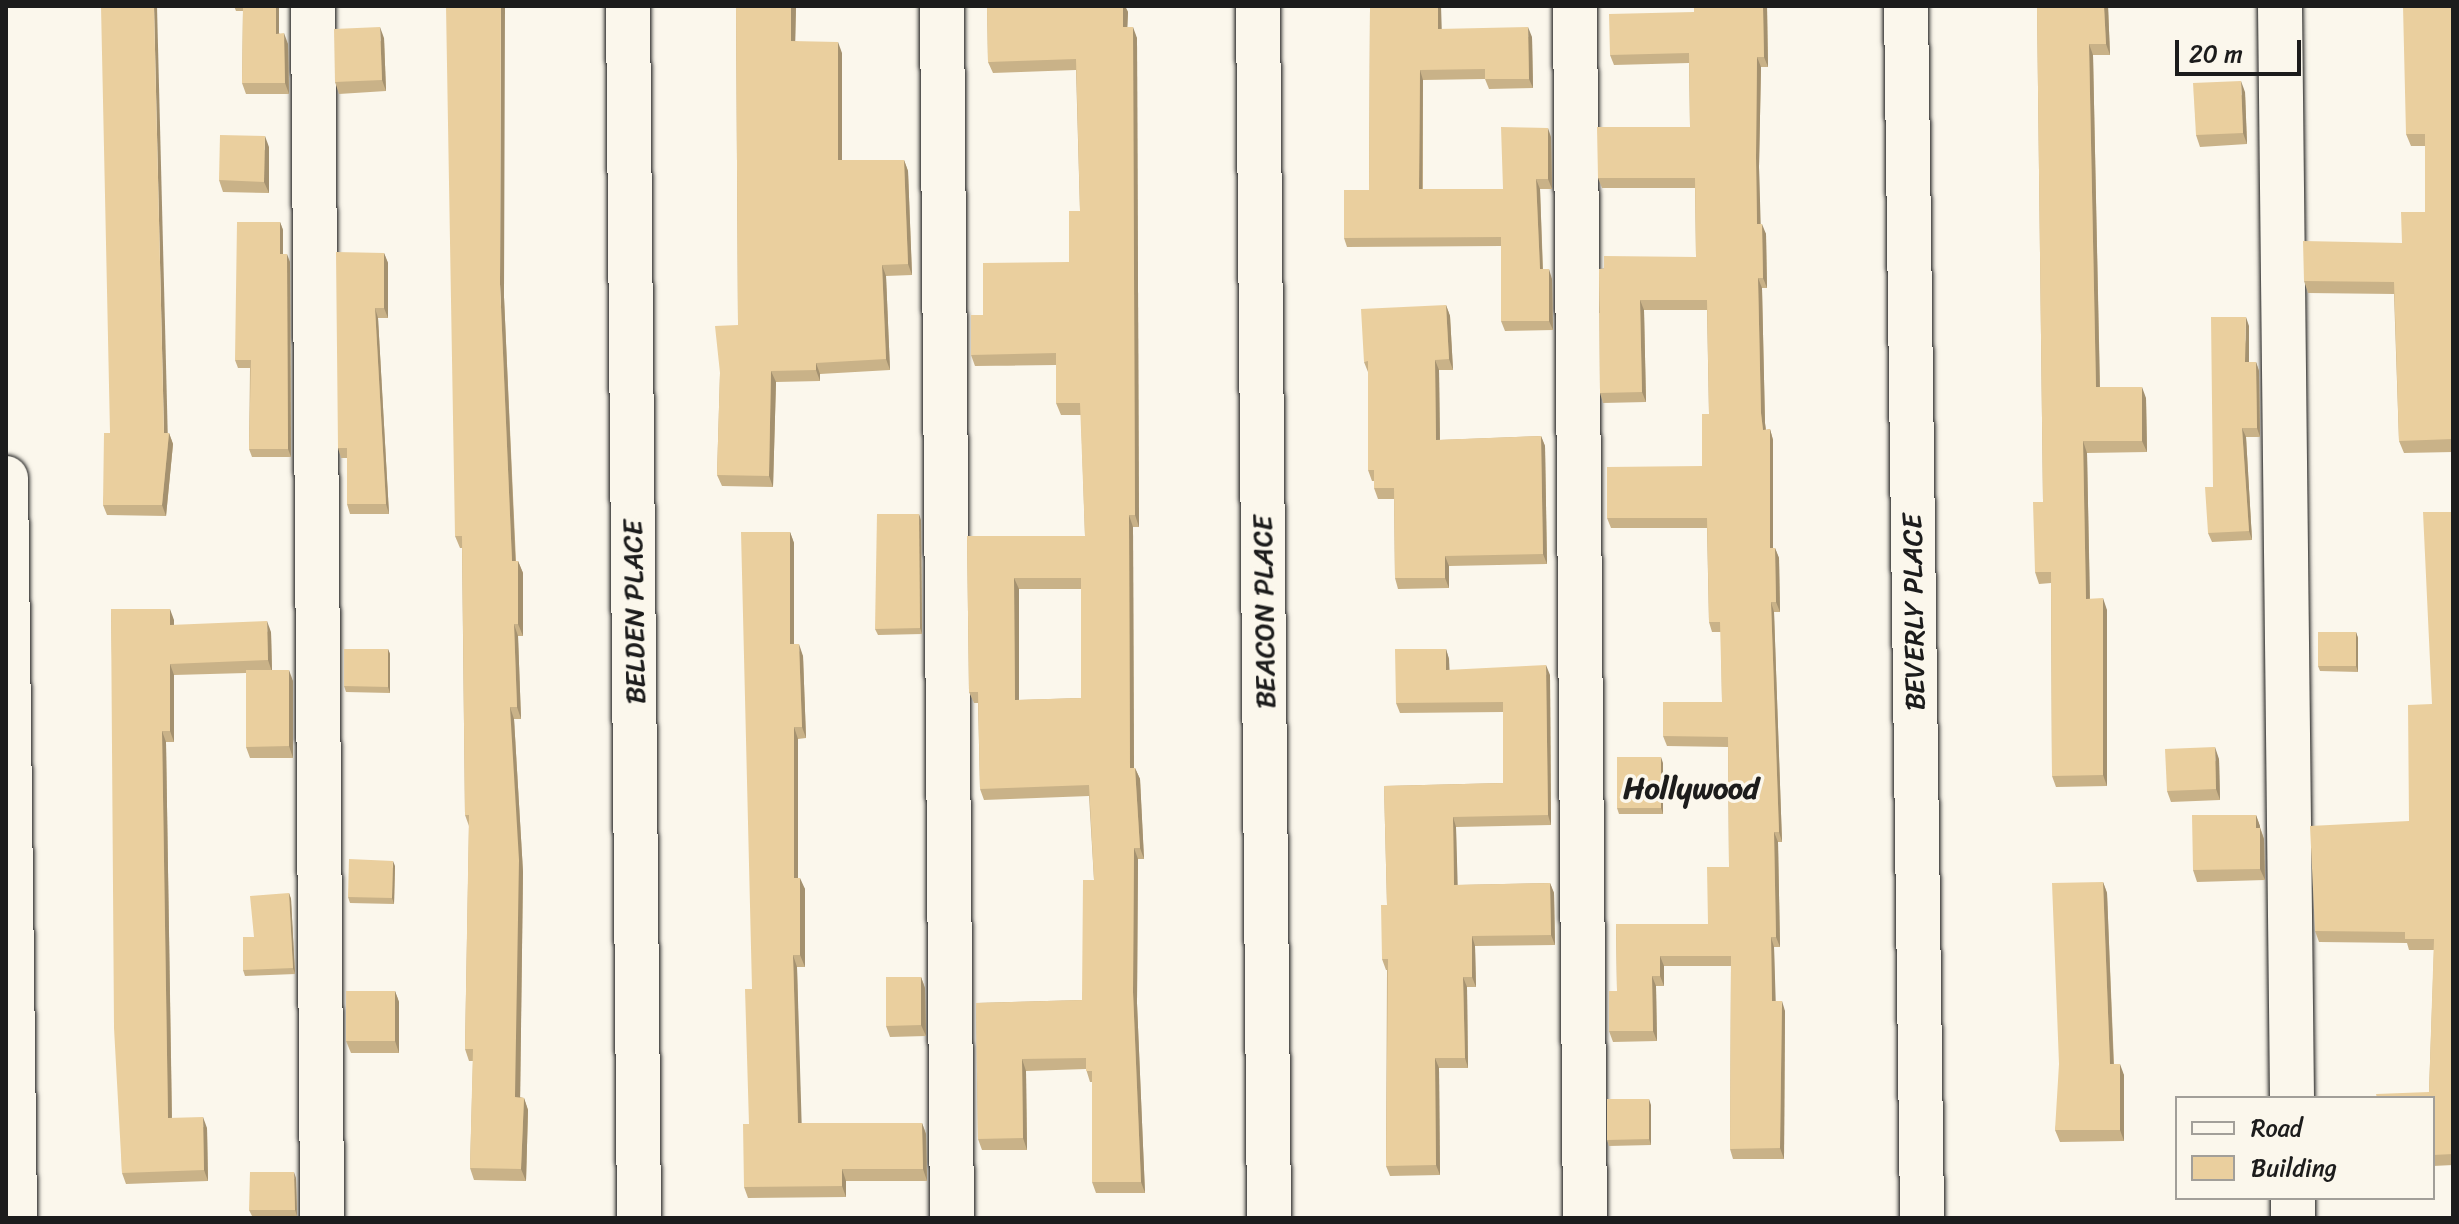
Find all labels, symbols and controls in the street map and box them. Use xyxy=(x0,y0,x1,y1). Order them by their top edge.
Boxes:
scale bar xyxy=(2179,24,2305,74)
text: 20 m xyxy=(2189,33,2243,75)
street label: BEVERLY PLACE xyxy=(1895,513,1933,711)
street label: BEACON PLACE xyxy=(1246,515,1282,709)
street label: BELDEN PLACE xyxy=(616,520,652,704)
district label: Hollywood xyxy=(1623,770,1759,806)
legend xyxy=(2175,1096,2435,1200)
text: Road xyxy=(2251,1107,2302,1149)
text: Building xyxy=(2251,1147,2337,1189)

